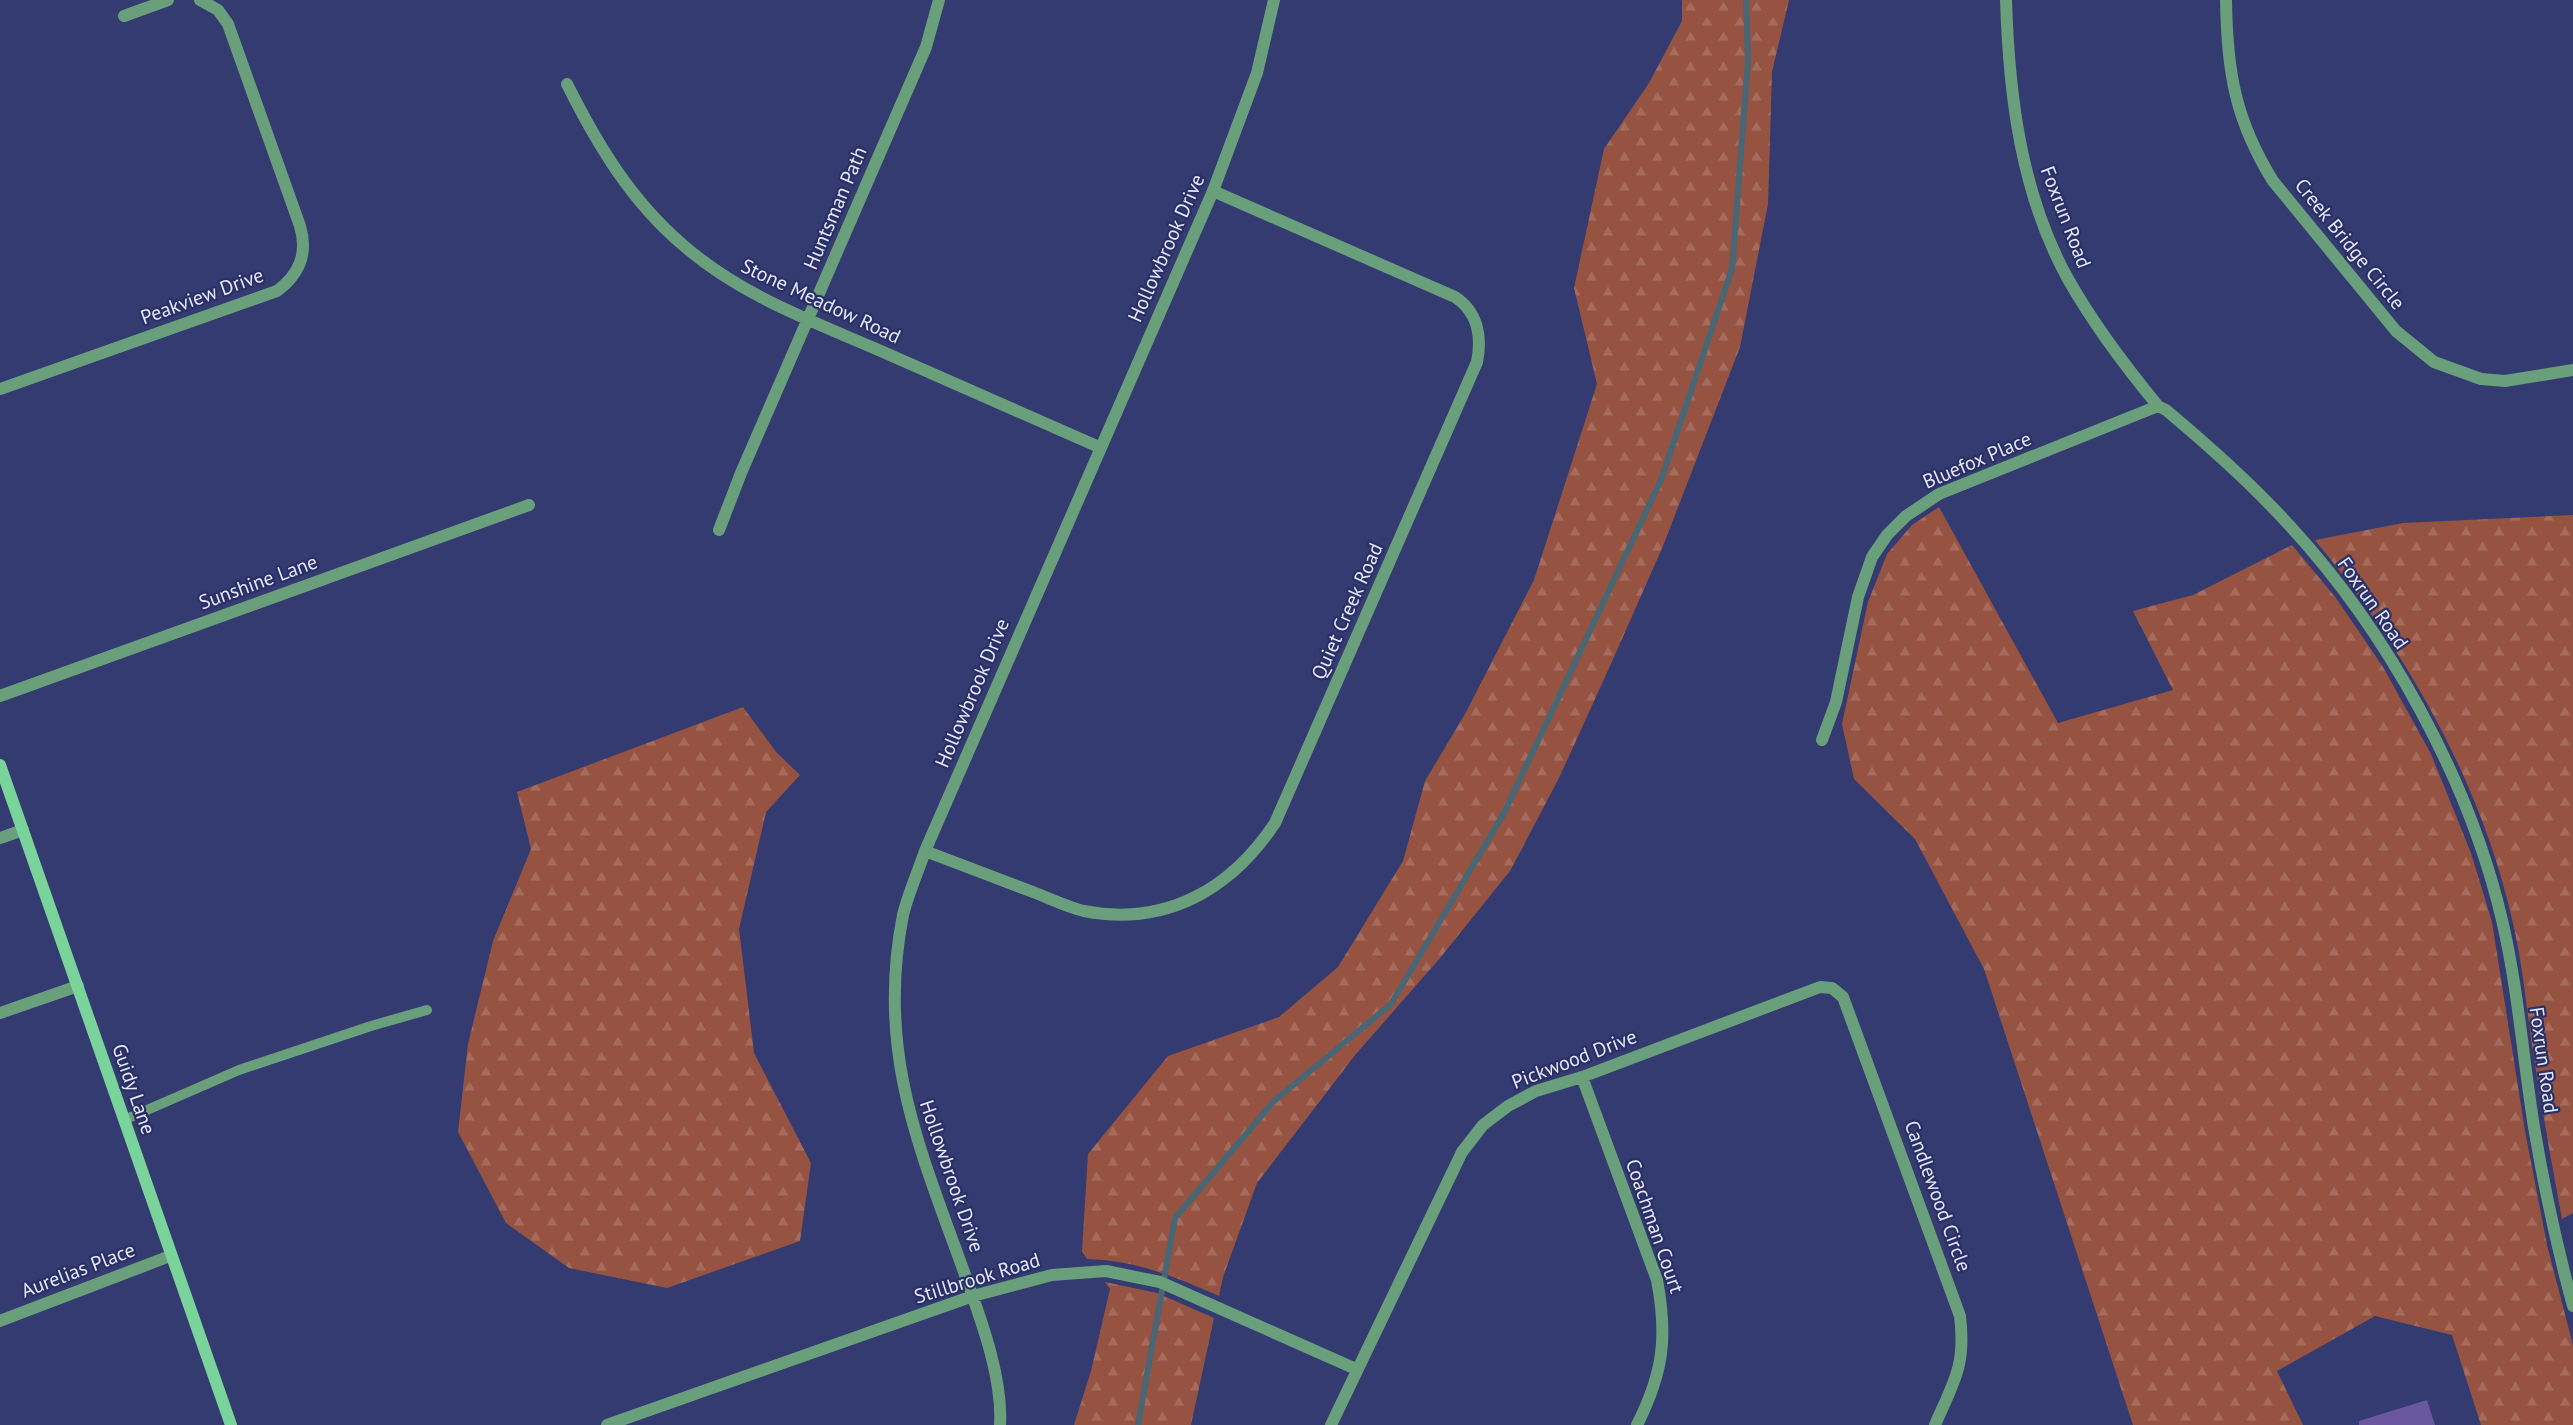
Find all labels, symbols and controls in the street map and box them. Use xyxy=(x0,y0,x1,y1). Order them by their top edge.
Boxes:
street label: Huntsman Path xyxy=(797,143,873,273)
street label: Foxrun Road xyxy=(2035,162,2097,272)
street label: Hollowbrook Drive xyxy=(1122,170,1210,326)
street label: Creek Bridge Circle xyxy=(2289,173,2411,315)
street label: Stone Meadow Road xyxy=(737,253,905,349)
street label: Peakview Drive xyxy=(137,262,267,330)
street label: Bluefox Place xyxy=(1919,425,2035,495)
street label: Quiet Creek Road xyxy=(1305,539,1389,683)
street label: Sunshine Lane xyxy=(195,548,321,616)
street label: Foxrun Road xyxy=(2332,552,2414,654)
street label: Hollowbrook Drive xyxy=(929,615,1015,771)
street label: Foxrun Road xyxy=(2524,1005,2564,1115)
street label: Pickwood Drive xyxy=(1508,1023,1640,1095)
street label: Guidy Lane xyxy=(106,1040,162,1138)
street label: Hollowbrook Drive xyxy=(914,1096,990,1256)
street label: Candlewood Circle xyxy=(1899,1117,1977,1275)
street label: Coachman Court xyxy=(1620,1156,1690,1297)
street label: Aurelias Place xyxy=(17,1236,139,1304)
street label: Stillbrook Road xyxy=(911,1247,1043,1309)

